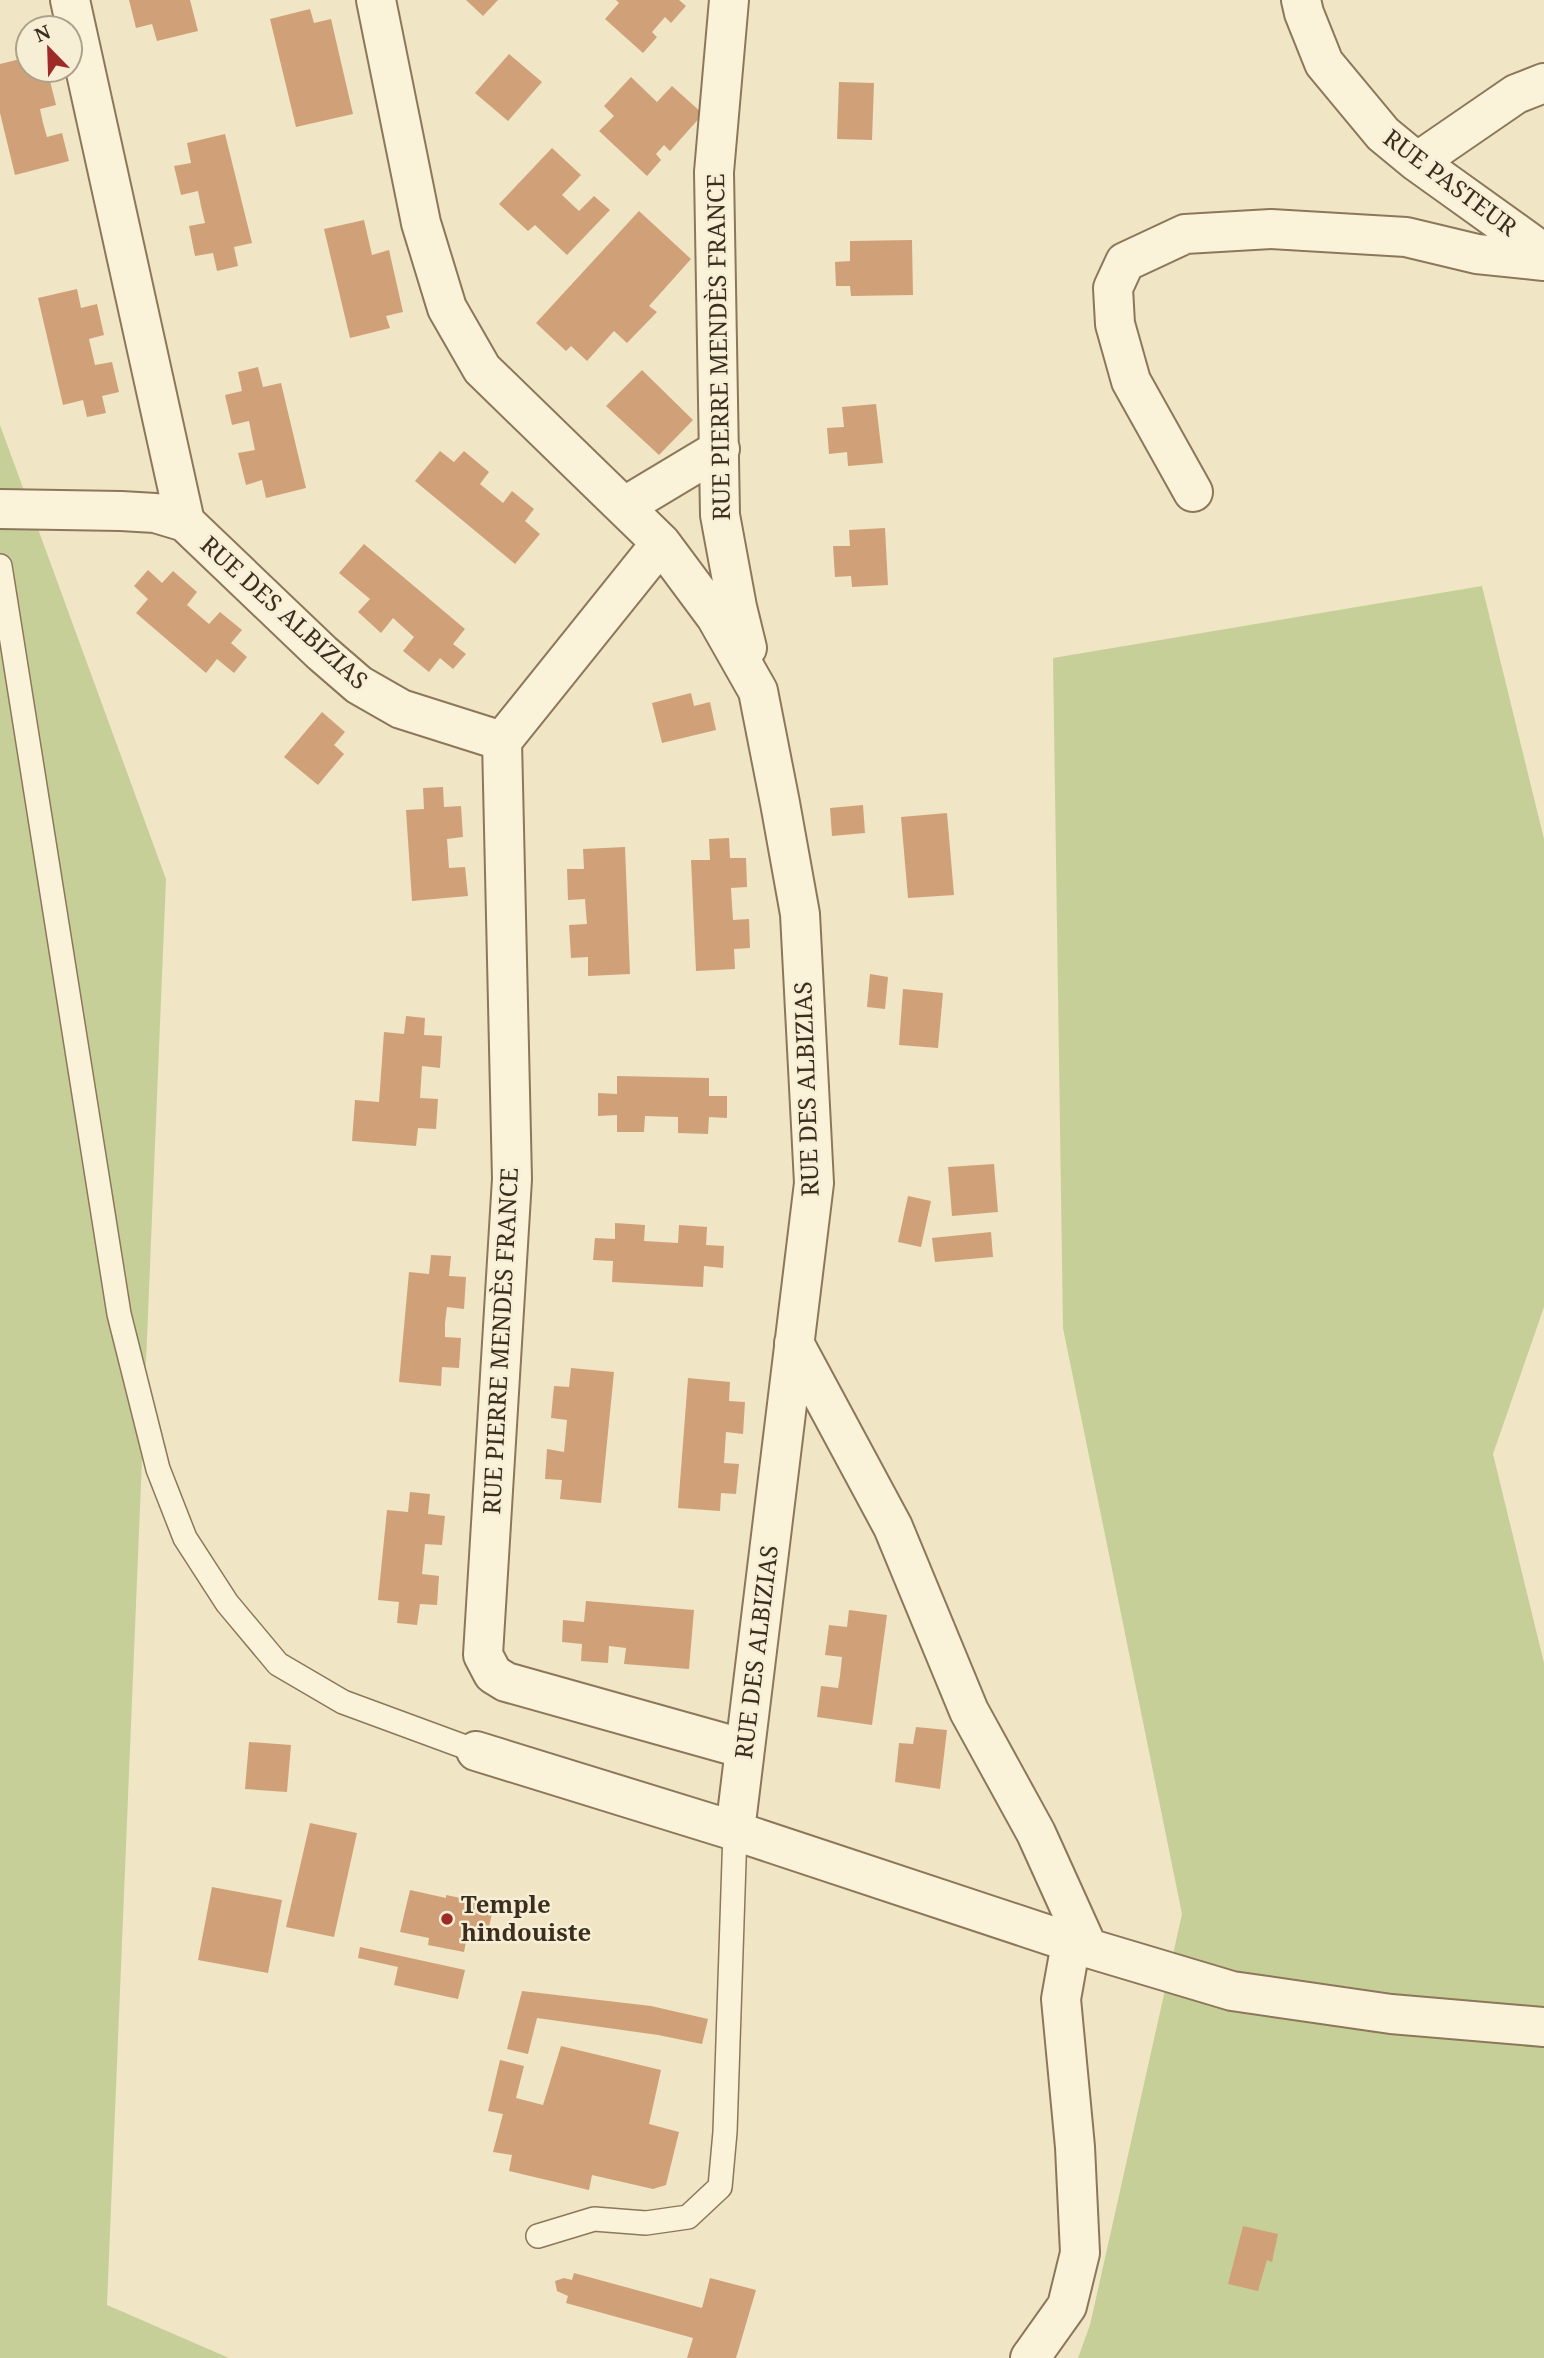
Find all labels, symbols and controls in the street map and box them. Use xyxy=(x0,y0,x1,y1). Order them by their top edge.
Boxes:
north arrow xyxy=(14,14,84,84)
text: N xyxy=(30,18,54,48)
street label: RUE PASTEUR xyxy=(1377,121,1525,243)
street label: RUE PIERRE MENDÈS FRANCE xyxy=(698,173,737,521)
street label: RUE DES ALBIZIAS xyxy=(194,528,376,696)
street label: RUE DES ALBIZIAS xyxy=(785,981,826,1197)
street label: RUE PIERRE MENDÈS FRANCE xyxy=(474,1167,525,1515)
street label: RUE DES ALBIZIAS xyxy=(726,1543,785,1761)
place label: Temple hindouiste xyxy=(461,1887,591,1948)
marker: Temple hindouiste xyxy=(439,1911,455,1927)

